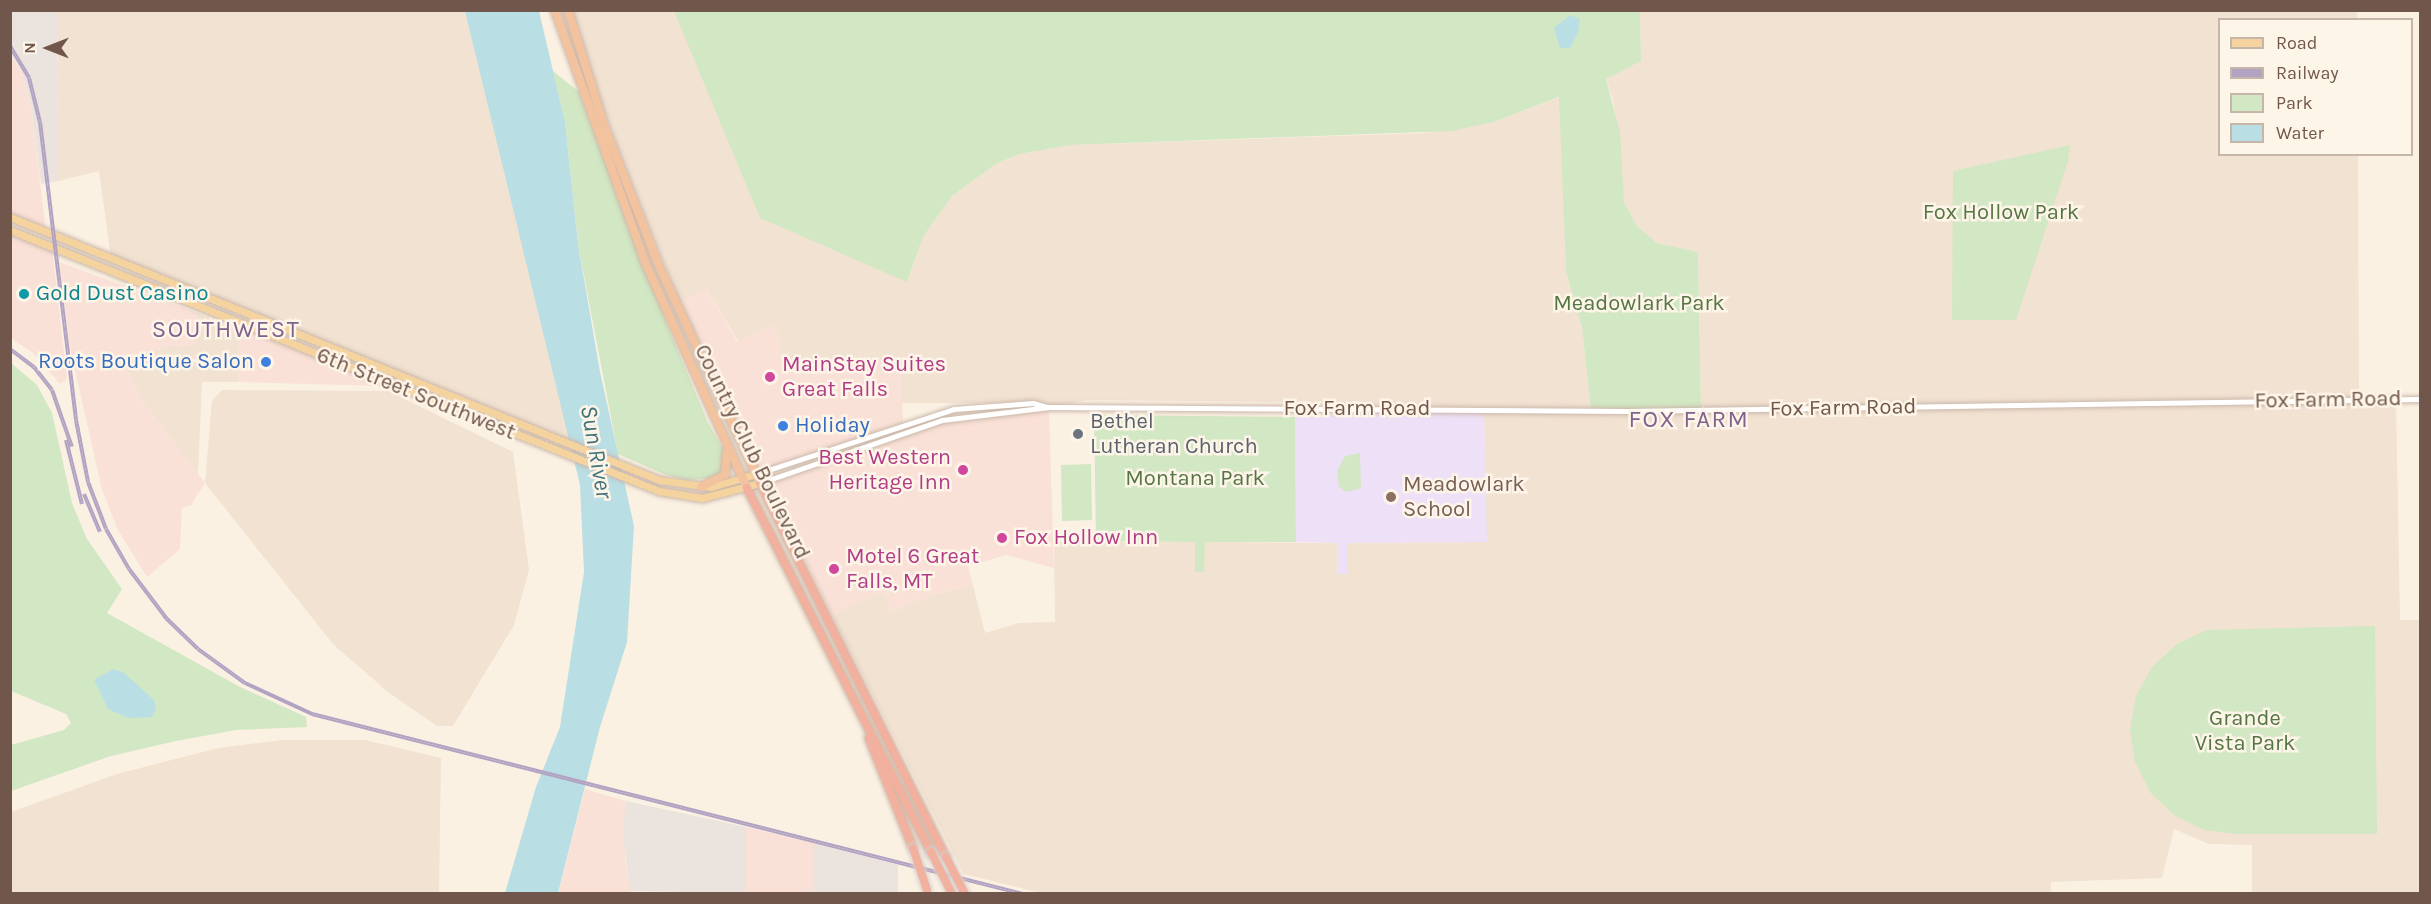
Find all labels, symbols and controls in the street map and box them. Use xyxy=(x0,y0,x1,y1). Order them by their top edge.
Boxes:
north arrow xyxy=(18,18,78,78)
legend xyxy=(2218,18,2413,156)
text: Road xyxy=(2276,32,2317,54)
text: N xyxy=(20,42,39,54)
text: Railway xyxy=(2276,62,2339,84)
text: Park xyxy=(2276,92,2313,114)
text: Water xyxy=(2276,122,2324,144)
park label: Fox Hollow Park xyxy=(1923,200,2079,226)
place label: Gold Dust Casino xyxy=(36,281,209,307)
marker: Gold Dust Casino xyxy=(17,287,31,301)
park label: Meadowlark Park xyxy=(1553,291,1725,317)
district label: SOUTHWEST xyxy=(152,316,300,344)
street label: Country Club Boulevard xyxy=(688,340,816,564)
street label: 6th Street Southwest xyxy=(313,342,519,446)
place label: Roots Boutique Salon xyxy=(38,349,254,375)
place label: MainStay Suites Great Falls xyxy=(782,351,946,402)
marker: Roots Boutique Salon xyxy=(259,355,273,369)
marker: MainStay Suites Great Falls xyxy=(763,370,777,384)
street label: Fox Farm Road xyxy=(2254,386,2402,414)
street label: Fox Farm Road xyxy=(1769,394,1917,422)
street label: Fox Farm Road xyxy=(1284,396,1430,422)
water label: Sun River xyxy=(574,403,618,501)
district label: FOX FARM xyxy=(1629,406,1749,434)
place label: Bethel Lutheran Church xyxy=(1090,408,1258,460)
place label: Holiday xyxy=(795,413,870,439)
marker: Holiday xyxy=(776,419,790,433)
marker: Bethel Lutheran Church xyxy=(1071,427,1085,441)
place label: Best Western Heritage Inn xyxy=(818,444,951,496)
marker: Best Western Heritage Inn xyxy=(956,463,970,477)
park label: Montana Park xyxy=(1125,466,1265,492)
place label: Meadowlark School xyxy=(1403,471,1525,522)
marker: Meadowlark School xyxy=(1384,490,1398,504)
place label: Fox Hollow Inn xyxy=(1014,525,1158,551)
marker: Fox Hollow Inn xyxy=(995,531,1009,545)
place label: Motel 6 Great Falls, MT xyxy=(846,543,979,594)
marker: Motel 6 Great Falls, MT xyxy=(827,562,841,576)
park label: Grande Vista Park xyxy=(2195,705,2295,756)

